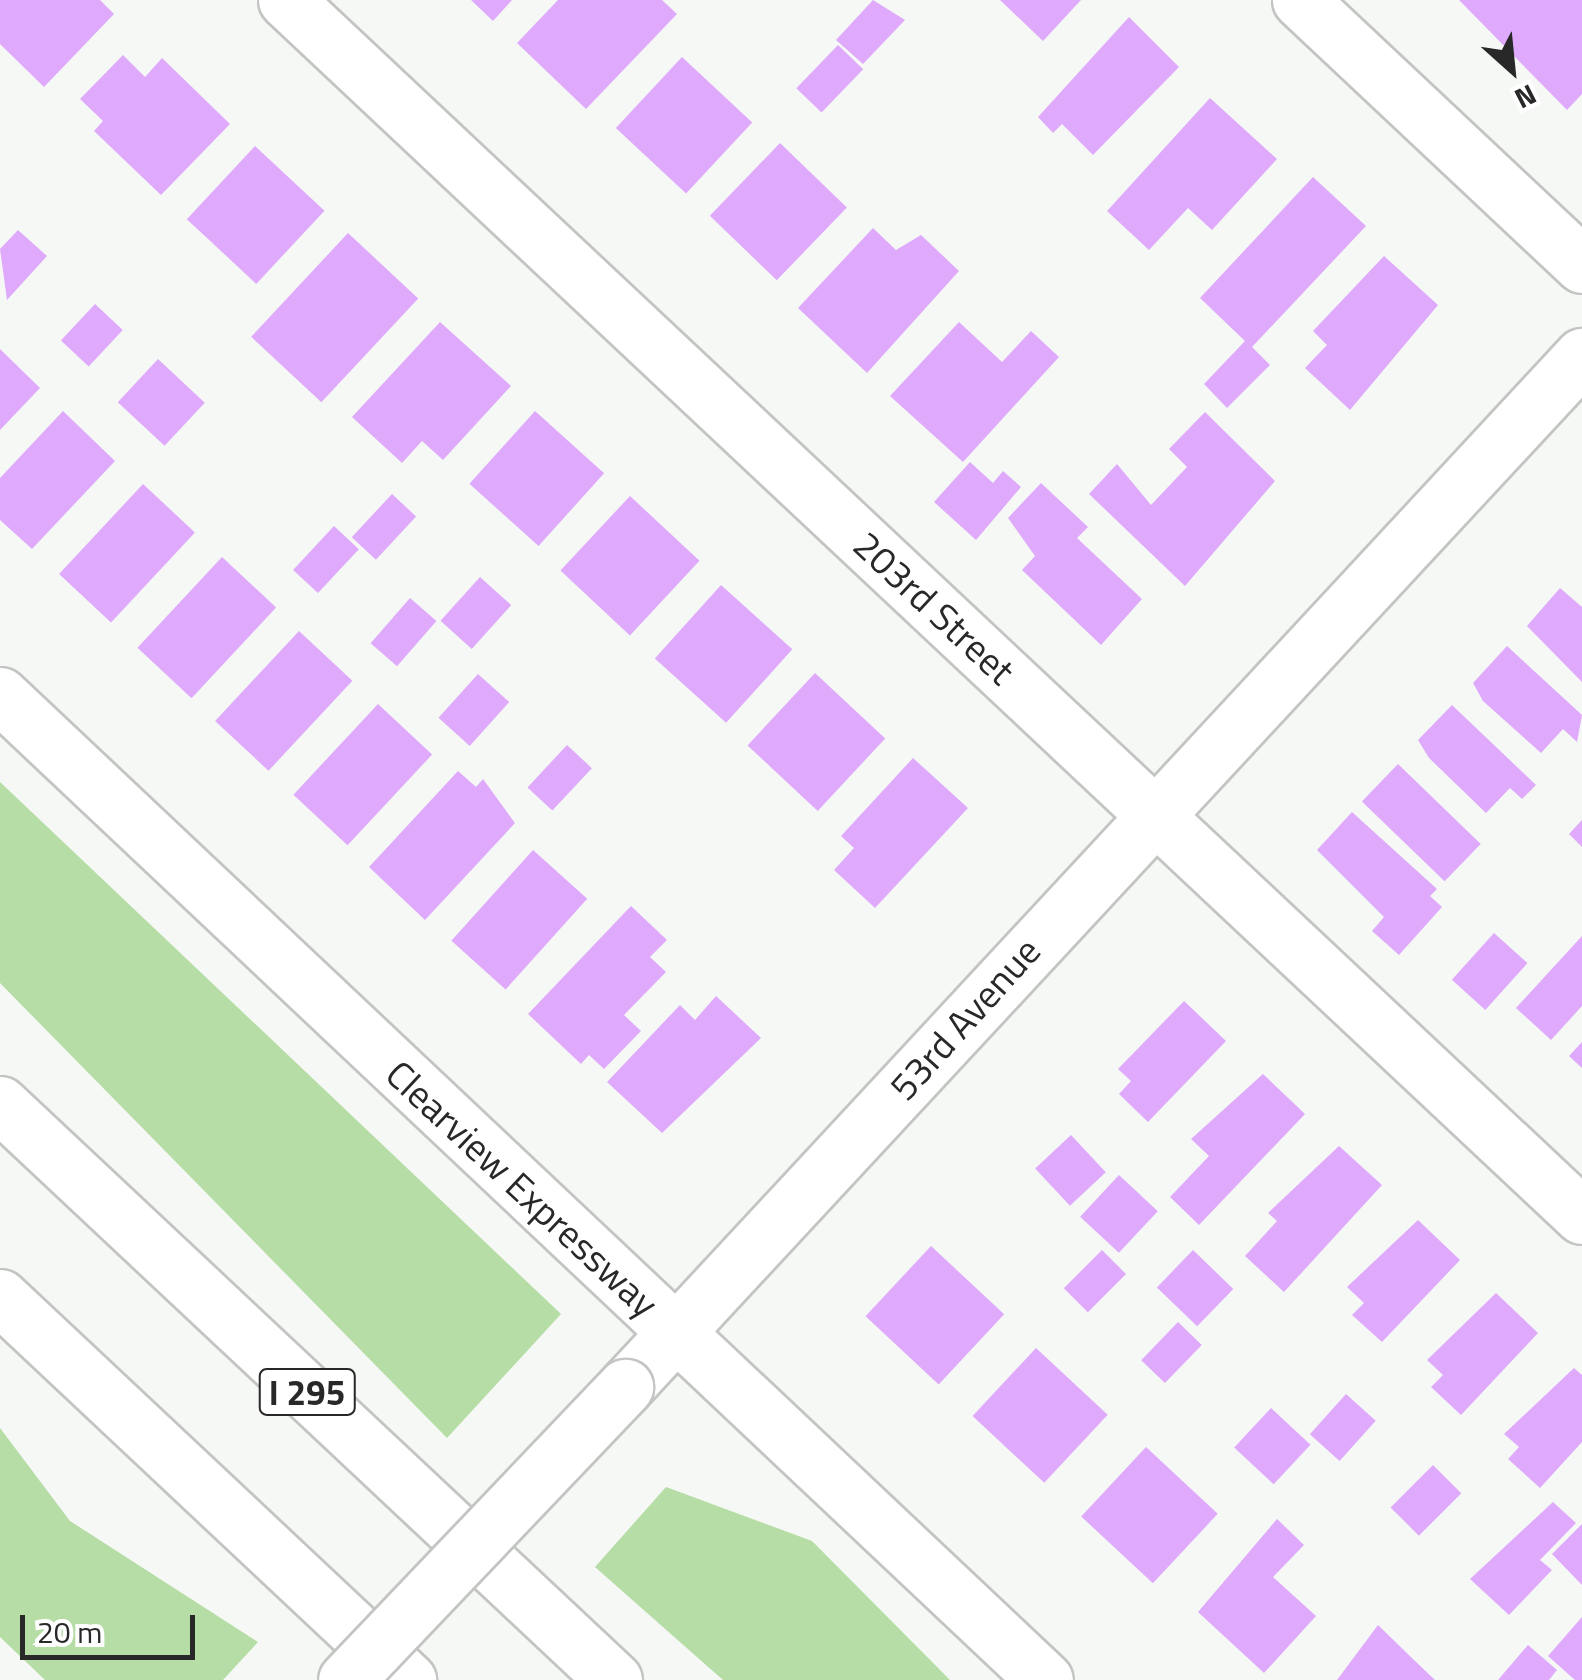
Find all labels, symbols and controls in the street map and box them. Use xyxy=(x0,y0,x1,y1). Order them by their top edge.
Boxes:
north arrow xyxy=(1462,20,1562,120)
text: N xyxy=(1507,74,1544,121)
street label: 203rd Street xyxy=(844,522,1024,694)
street label: 53rd Avenue xyxy=(880,928,1050,1110)
street label: Clearview Expressway xyxy=(377,1051,667,1327)
road number: I 295 xyxy=(257,1362,357,1422)
scale bar xyxy=(25,1595,200,1657)
text: 20 m xyxy=(37,1609,102,1655)

